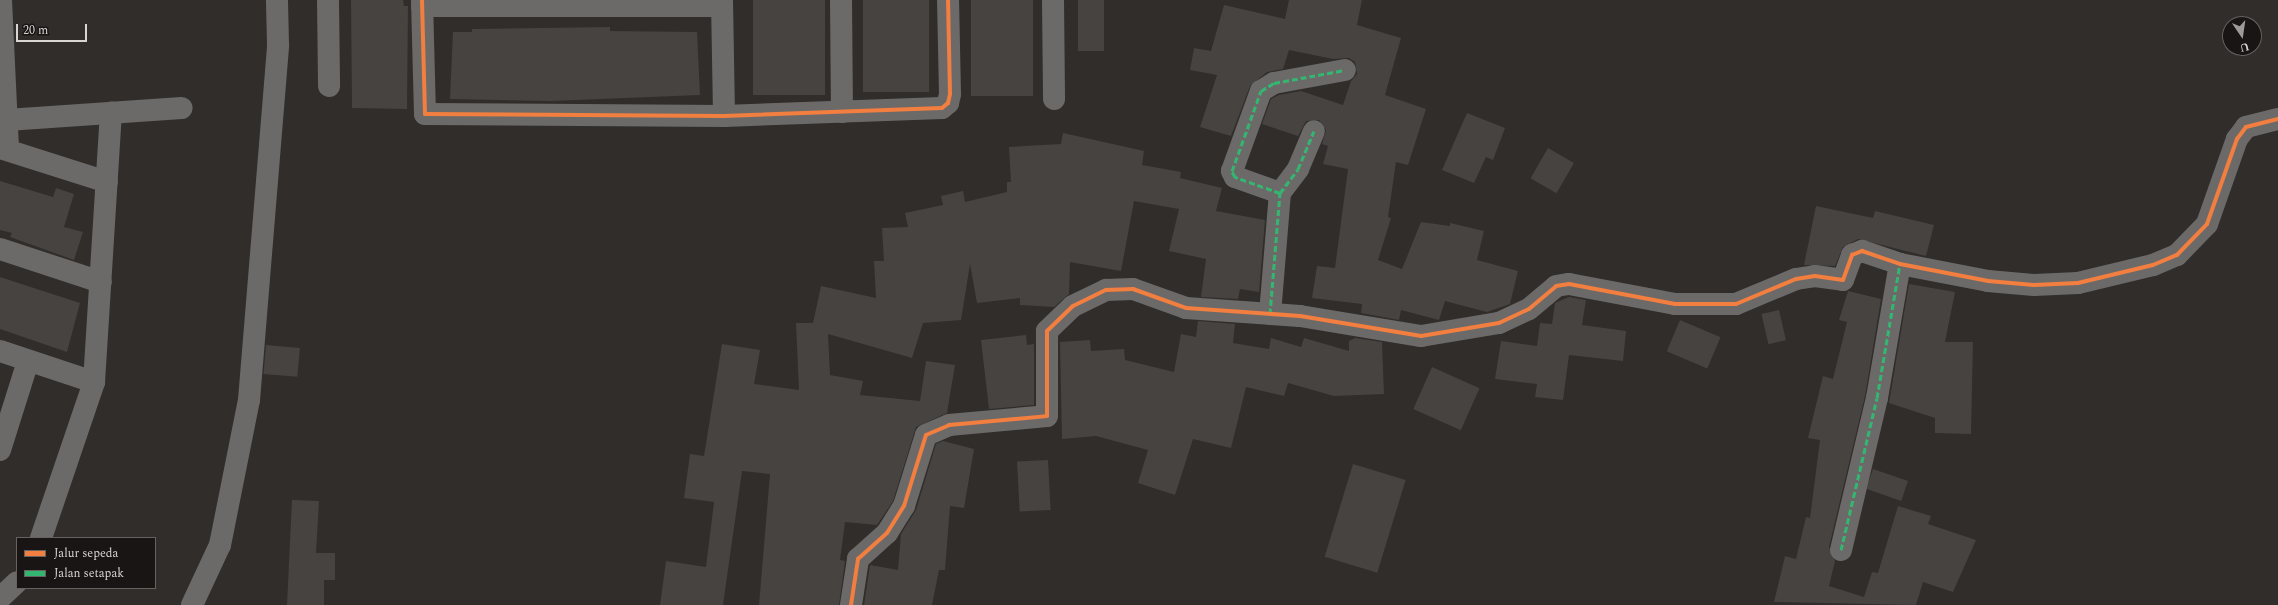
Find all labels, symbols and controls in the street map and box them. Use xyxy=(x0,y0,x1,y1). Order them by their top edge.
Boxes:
scale bar xyxy=(18,16,89,42)
north arrow xyxy=(2222,16,2262,56)
text: 20 m xyxy=(23,21,48,40)
text: U xyxy=(2238,38,2251,57)
legend xyxy=(16,537,156,589)
text: Jalur sepeda xyxy=(54,544,118,563)
text: Jalan setapak xyxy=(54,564,124,583)

